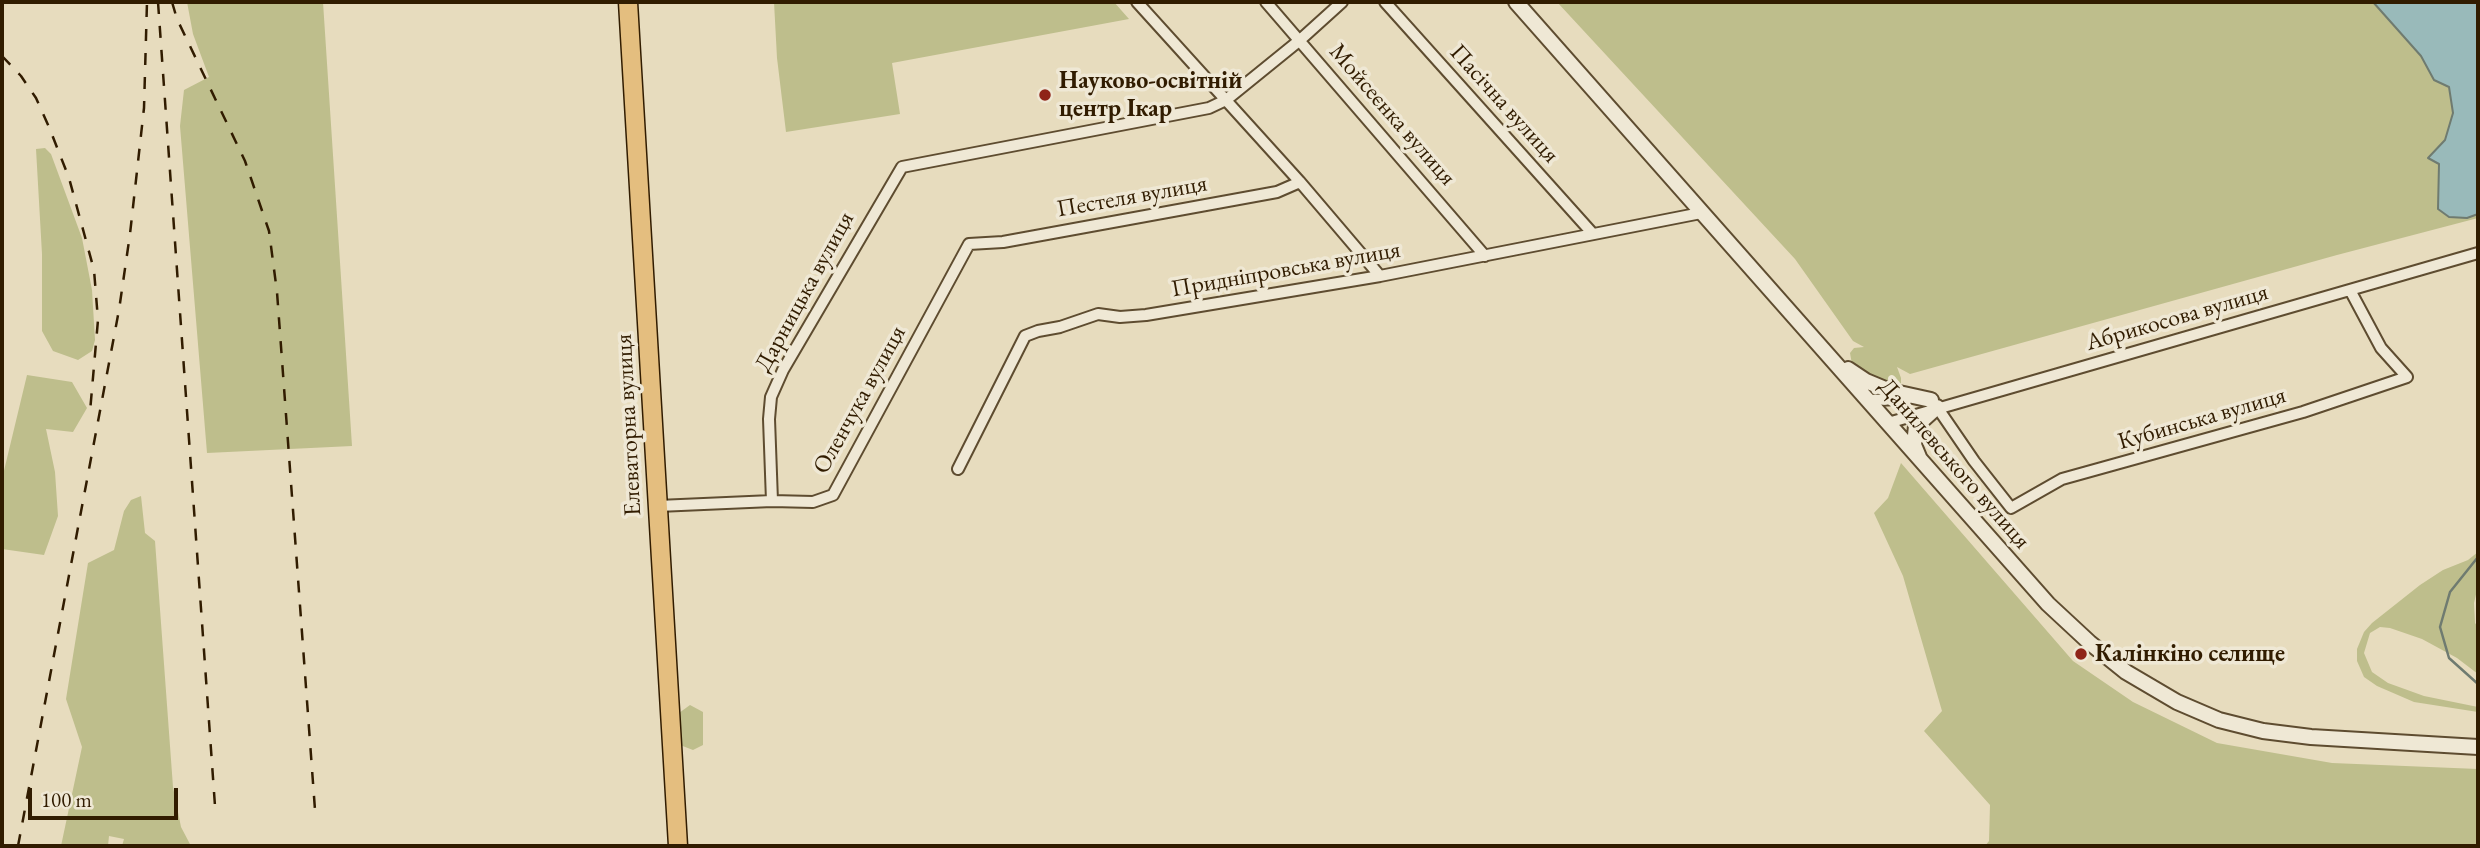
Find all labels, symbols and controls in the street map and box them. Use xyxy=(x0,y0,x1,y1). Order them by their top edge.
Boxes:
street label: Мойсеєнка вулиця xyxy=(1323,38,1461,192)
street label: Пасічна вулиця xyxy=(1443,39,1565,169)
place label: Науково-освітній центр Ікар xyxy=(1059,67,1242,123)
marker: Науково-освітній центр Ікар xyxy=(1037,87,1053,103)
street label: Пестеля вулиця xyxy=(1055,170,1209,224)
street label: Дарницька вулиця xyxy=(749,207,861,377)
street label: Придніпровська вулиця xyxy=(1169,236,1403,304)
street label: Абрикосова вулиця xyxy=(2083,278,2271,358)
street label: Оленчука вулиця xyxy=(807,321,913,479)
street label: Елеваторна вулиця xyxy=(610,333,648,517)
street label: Данилевського вулиця xyxy=(1872,373,2036,555)
street label: Кубинська вулиця xyxy=(2115,381,2289,457)
place label: Калінкіно селище xyxy=(2095,640,2285,668)
marker: Калінкіно селище xyxy=(2073,646,2089,662)
scale bar xyxy=(32,774,182,818)
text: 100 m xyxy=(41,786,92,813)

